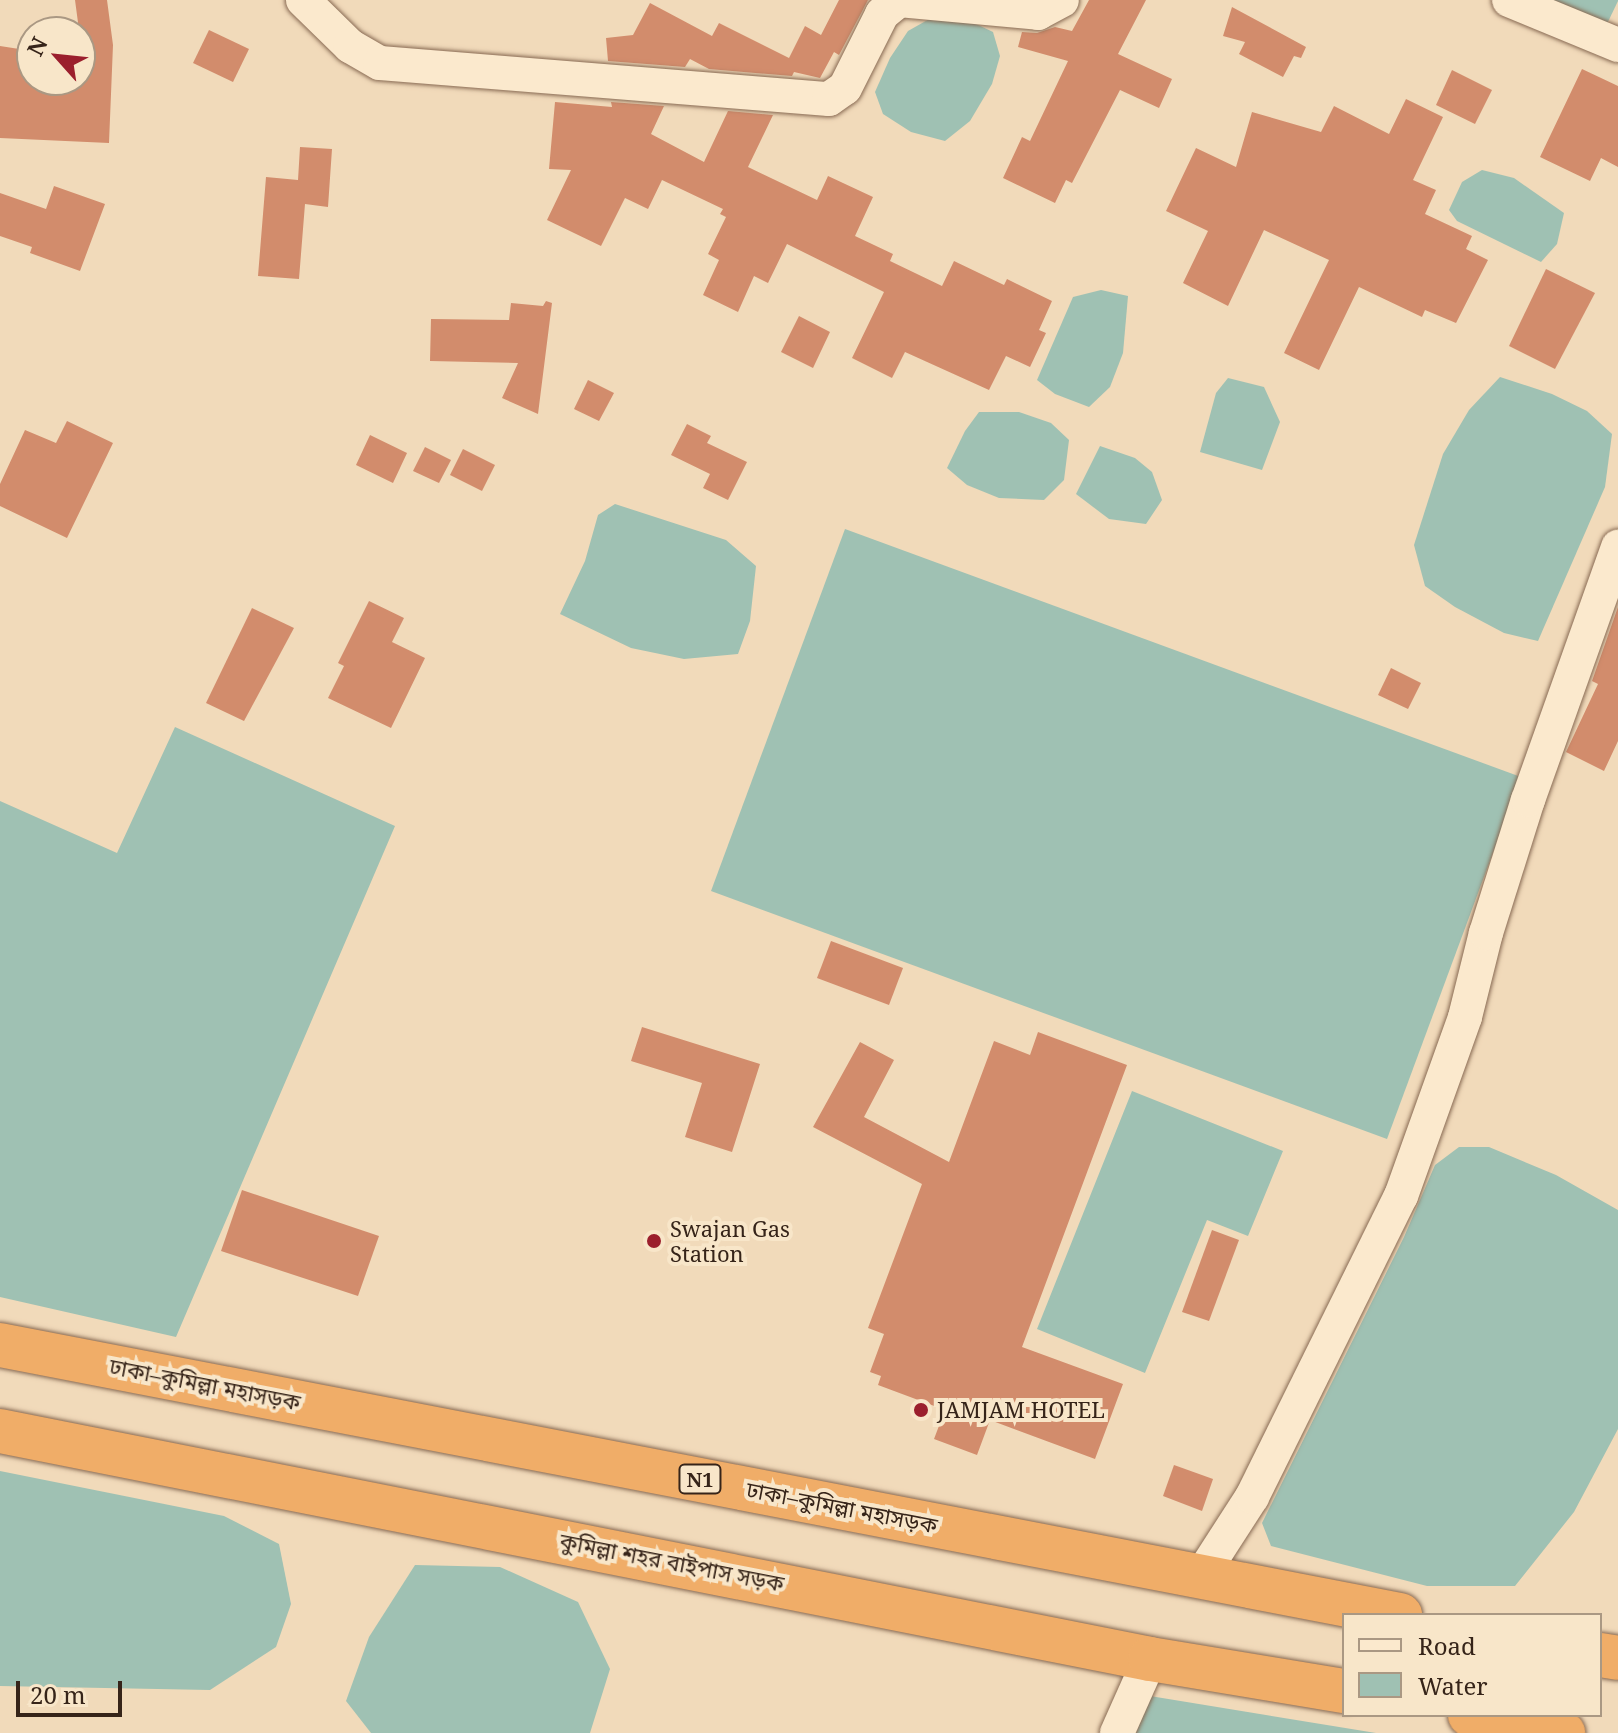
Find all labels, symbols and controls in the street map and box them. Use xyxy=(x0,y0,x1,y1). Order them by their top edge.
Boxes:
north arrow xyxy=(16,16,96,96)
text: N xyxy=(19,31,54,61)
place label: Swajan Gas Station xyxy=(670,1215,790,1266)
marker: Swajan Gas Station xyxy=(645,1232,663,1250)
street label: ঢাকা–কুমিল্লা মহাসড়ক xyxy=(107,1353,303,1415)
place label: JAMJAM HOTEL xyxy=(937,1397,1105,1423)
marker: JAMJAM HOTEL xyxy=(912,1401,930,1419)
road number: N1 xyxy=(678,1463,722,1495)
street label: ঢাকা–কুমিল্লা মহাসড়ক xyxy=(744,1476,940,1538)
street label: কুমিল্লা শহর বাইপাস সড়ক xyxy=(558,1527,786,1597)
legend xyxy=(1342,1613,1602,1717)
text: Road xyxy=(1418,1629,1476,1662)
scale bar xyxy=(20,1665,126,1715)
text: Water xyxy=(1418,1669,1488,1702)
text: 20 m xyxy=(30,1678,86,1711)

